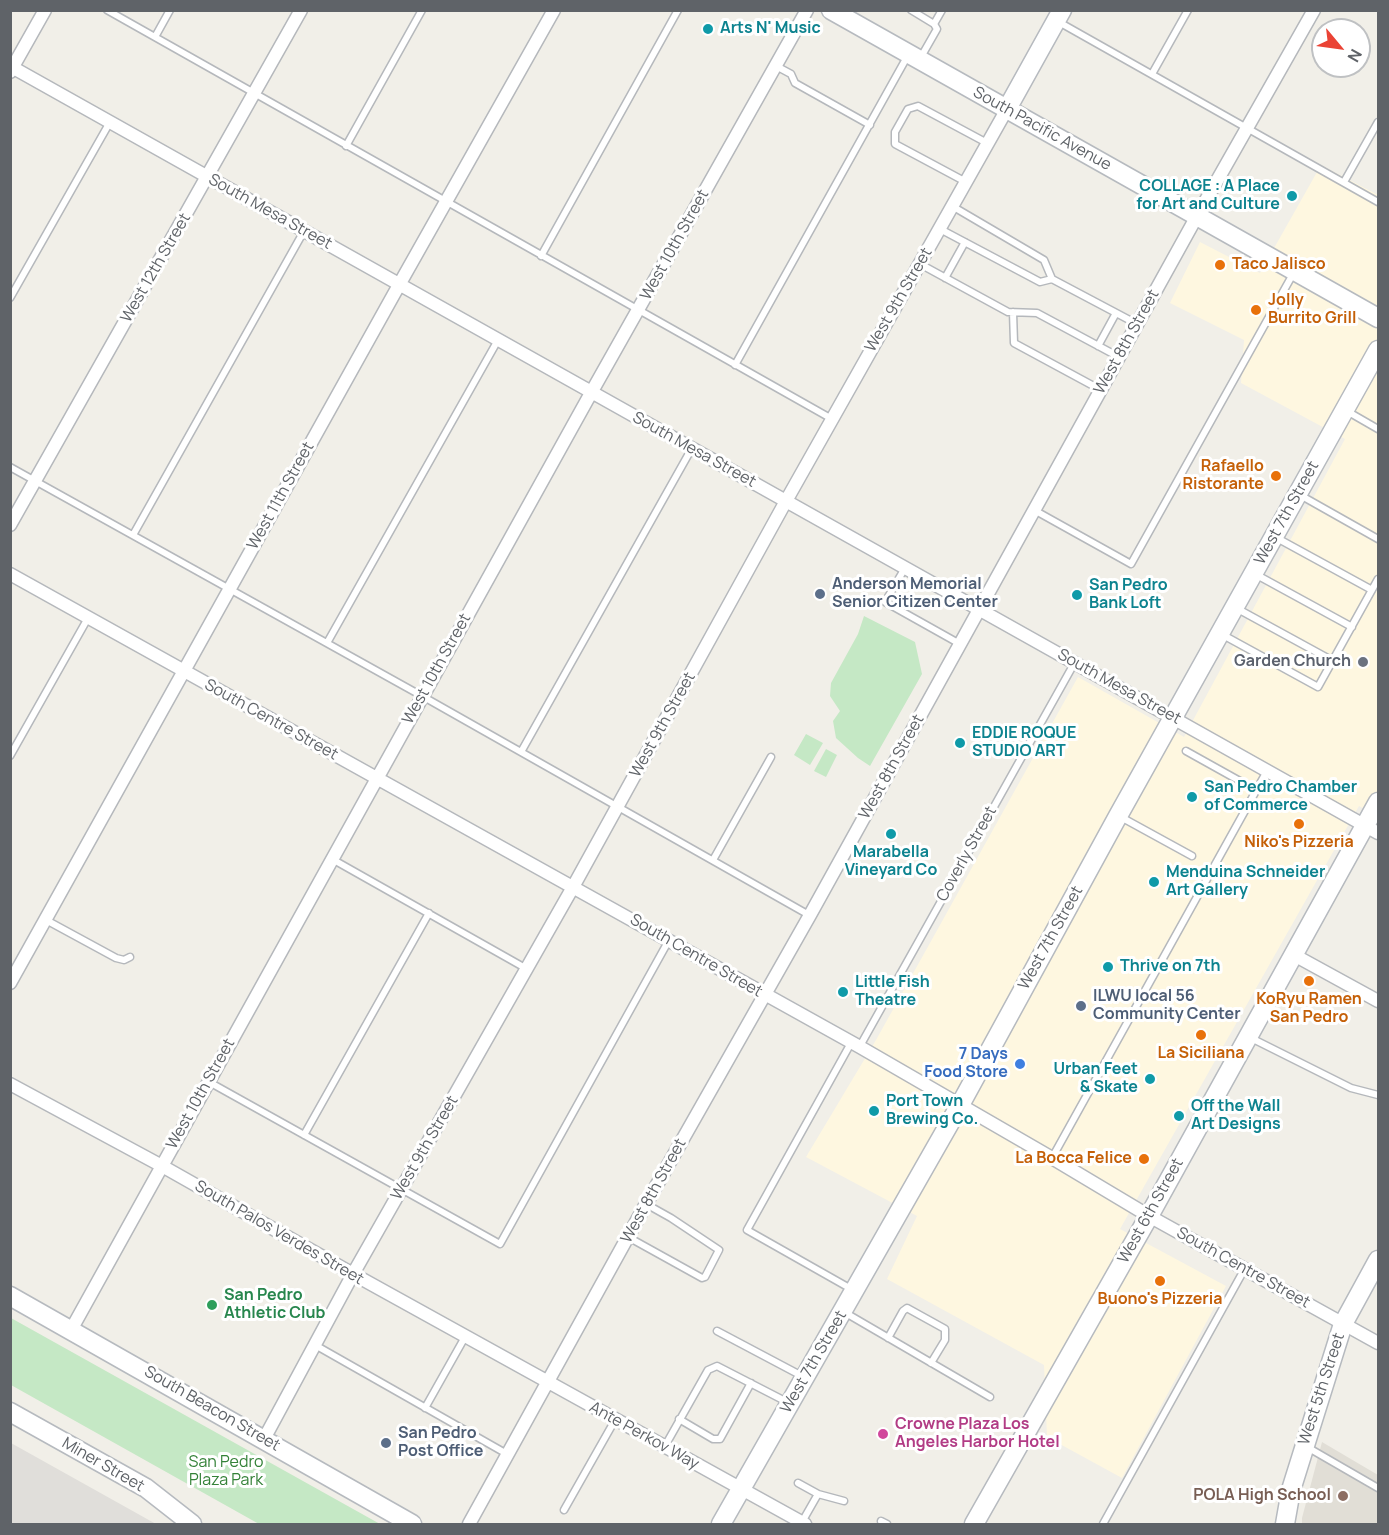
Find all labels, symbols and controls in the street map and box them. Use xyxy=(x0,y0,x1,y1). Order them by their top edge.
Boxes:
north arrow xyxy=(1311,18,1371,78)
place label: Arts N' Music xyxy=(720,19,821,39)
marker: Arts N' Music xyxy=(701,22,715,36)
text: N xyxy=(1343,45,1367,66)
street label: South Pacific Avenue xyxy=(970,83,1114,175)
street label: South Mesa Street xyxy=(205,170,335,254)
place label: COLLAGE : A Place for Art and Culture xyxy=(1136,177,1280,215)
street label: West 10th Street xyxy=(637,186,713,304)
marker: COLLAGE : A Place for Art and Culture xyxy=(1285,189,1299,203)
street label: West 12th Street xyxy=(117,210,195,326)
street label: West 9th Street xyxy=(861,244,937,356)
place label: Taco Jalisco xyxy=(1232,255,1326,275)
marker: Taco Jalisco xyxy=(1213,258,1227,272)
street label: West 8th Street xyxy=(1090,286,1164,398)
place label: Jolly Burrito Grill xyxy=(1268,291,1356,329)
marker: Jolly Burrito Grill xyxy=(1249,303,1263,317)
street label: South Mesa Street xyxy=(629,408,759,492)
street label: West 11th Street xyxy=(244,439,318,553)
place label: Rafaello Ristorante xyxy=(1182,457,1264,495)
street label: West 7th Street xyxy=(1251,458,1323,568)
marker: Rafaello Ristorante xyxy=(1269,469,1283,483)
place label: Anderson Memorial Senior Citizen Center xyxy=(832,575,998,613)
place label: San Pedro Bank Loft xyxy=(1089,576,1168,614)
marker: Anderson Memorial Senior Citizen Center xyxy=(813,587,827,601)
marker: San Pedro Bank Loft xyxy=(1070,588,1084,602)
street label: West 10th Street xyxy=(399,610,475,728)
street label: South Mesa Street xyxy=(1054,645,1184,729)
place label: Garden Church xyxy=(1234,652,1351,672)
marker: Garden Church xyxy=(1356,655,1370,669)
street label: West 9th Street xyxy=(626,669,700,781)
street label: South Centre Street xyxy=(201,675,341,765)
street label: West 8th Street xyxy=(855,711,929,823)
place label: EDDIE ROQUE STUDIO ART xyxy=(972,724,1076,762)
marker: EDDIE ROQUE STUDIO ART xyxy=(953,736,967,750)
place label: San Pedro Chamber of Commerce xyxy=(1204,778,1357,816)
marker: San Pedro Chamber of Commerce xyxy=(1185,790,1199,804)
street label: Coverly Street xyxy=(933,803,1001,905)
marker: Niko's Pizzeria xyxy=(1292,817,1306,831)
marker: Marabella Vineyard Co xyxy=(884,827,898,841)
place label: Niko's Pizzeria xyxy=(1244,833,1354,853)
place label: Marabella Vineyard Co xyxy=(845,843,937,881)
place label: Menduina Schneider Art Gallery xyxy=(1166,863,1325,901)
marker: Menduina Schneider Art Gallery xyxy=(1147,875,1161,889)
street label: West 7th Street xyxy=(1015,883,1087,993)
street label: South Centre Street xyxy=(626,910,766,1002)
place label: Thrive on 7th xyxy=(1120,957,1221,977)
marker: Thrive on 7th xyxy=(1101,960,1115,974)
place label: Little Fish Theatre xyxy=(855,973,930,1011)
marker: KoRyu Ramen San Pedro xyxy=(1302,974,1316,988)
marker: Little Fish Theatre xyxy=(836,985,850,999)
place label: ILWU local 56 Community Center xyxy=(1093,987,1241,1025)
place label: KoRyu Ramen San Pedro xyxy=(1256,990,1362,1028)
marker: ILWU local 56 Community Center xyxy=(1074,999,1088,1013)
marker: La Siciliana xyxy=(1194,1028,1208,1042)
street label: West 10th Street xyxy=(163,1035,239,1153)
place label: La Siciliana xyxy=(1158,1044,1244,1064)
place label: 7 Days Food Store xyxy=(924,1045,1008,1083)
marker: 7 Days Food Store xyxy=(1013,1057,1027,1071)
place label: Urban Feet & Skate xyxy=(1053,1060,1138,1098)
marker: Urban Feet & Skate xyxy=(1143,1072,1157,1086)
street label: West 9th Street xyxy=(387,1092,463,1204)
place label: Port Town Brewing Co. xyxy=(886,1092,978,1130)
place label: Off the Wall Art Designs xyxy=(1191,1097,1281,1135)
marker: Port Town Brewing Co. xyxy=(867,1104,881,1118)
marker: Off the Wall Art Designs xyxy=(1172,1109,1186,1123)
street label: West 8th Street xyxy=(617,1135,691,1247)
place label: La Bocca Felice xyxy=(1015,1149,1132,1169)
marker: La Bocca Felice xyxy=(1137,1152,1151,1166)
street label: West 6th Street xyxy=(1114,1155,1188,1267)
street label: South Palos Verdes Street xyxy=(191,1177,367,1289)
street label: South Centre Street xyxy=(1173,1223,1313,1313)
marker: Buono's Pizzeria xyxy=(1153,1274,1167,1288)
place label: San Pedro Athletic Club xyxy=(224,1286,325,1324)
place label: Buono's Pizzeria xyxy=(1098,1290,1222,1310)
marker: San Pedro Athletic Club xyxy=(205,1298,219,1312)
street label: West 7th Street xyxy=(777,1307,851,1417)
street label: West 5th Street xyxy=(1295,1331,1349,1447)
street label: South Beacon Street xyxy=(141,1362,283,1456)
street label: Ante Perkov Way xyxy=(586,1398,702,1474)
place label: Crowne Plaza Los Angeles Harbor Hotel xyxy=(895,1415,1060,1453)
place label: San Pedro Post Office xyxy=(398,1424,483,1462)
marker: Crowne Plaza Los Angeles Harbor Hotel xyxy=(876,1427,890,1441)
street label: Miner Street xyxy=(58,1434,148,1496)
marker: San Pedro Post Office xyxy=(379,1436,393,1450)
park label: San Pedro Plaza Park xyxy=(189,1453,263,1491)
place label: POLA High School xyxy=(1193,1486,1331,1506)
marker: POLA High School xyxy=(1336,1489,1350,1503)

